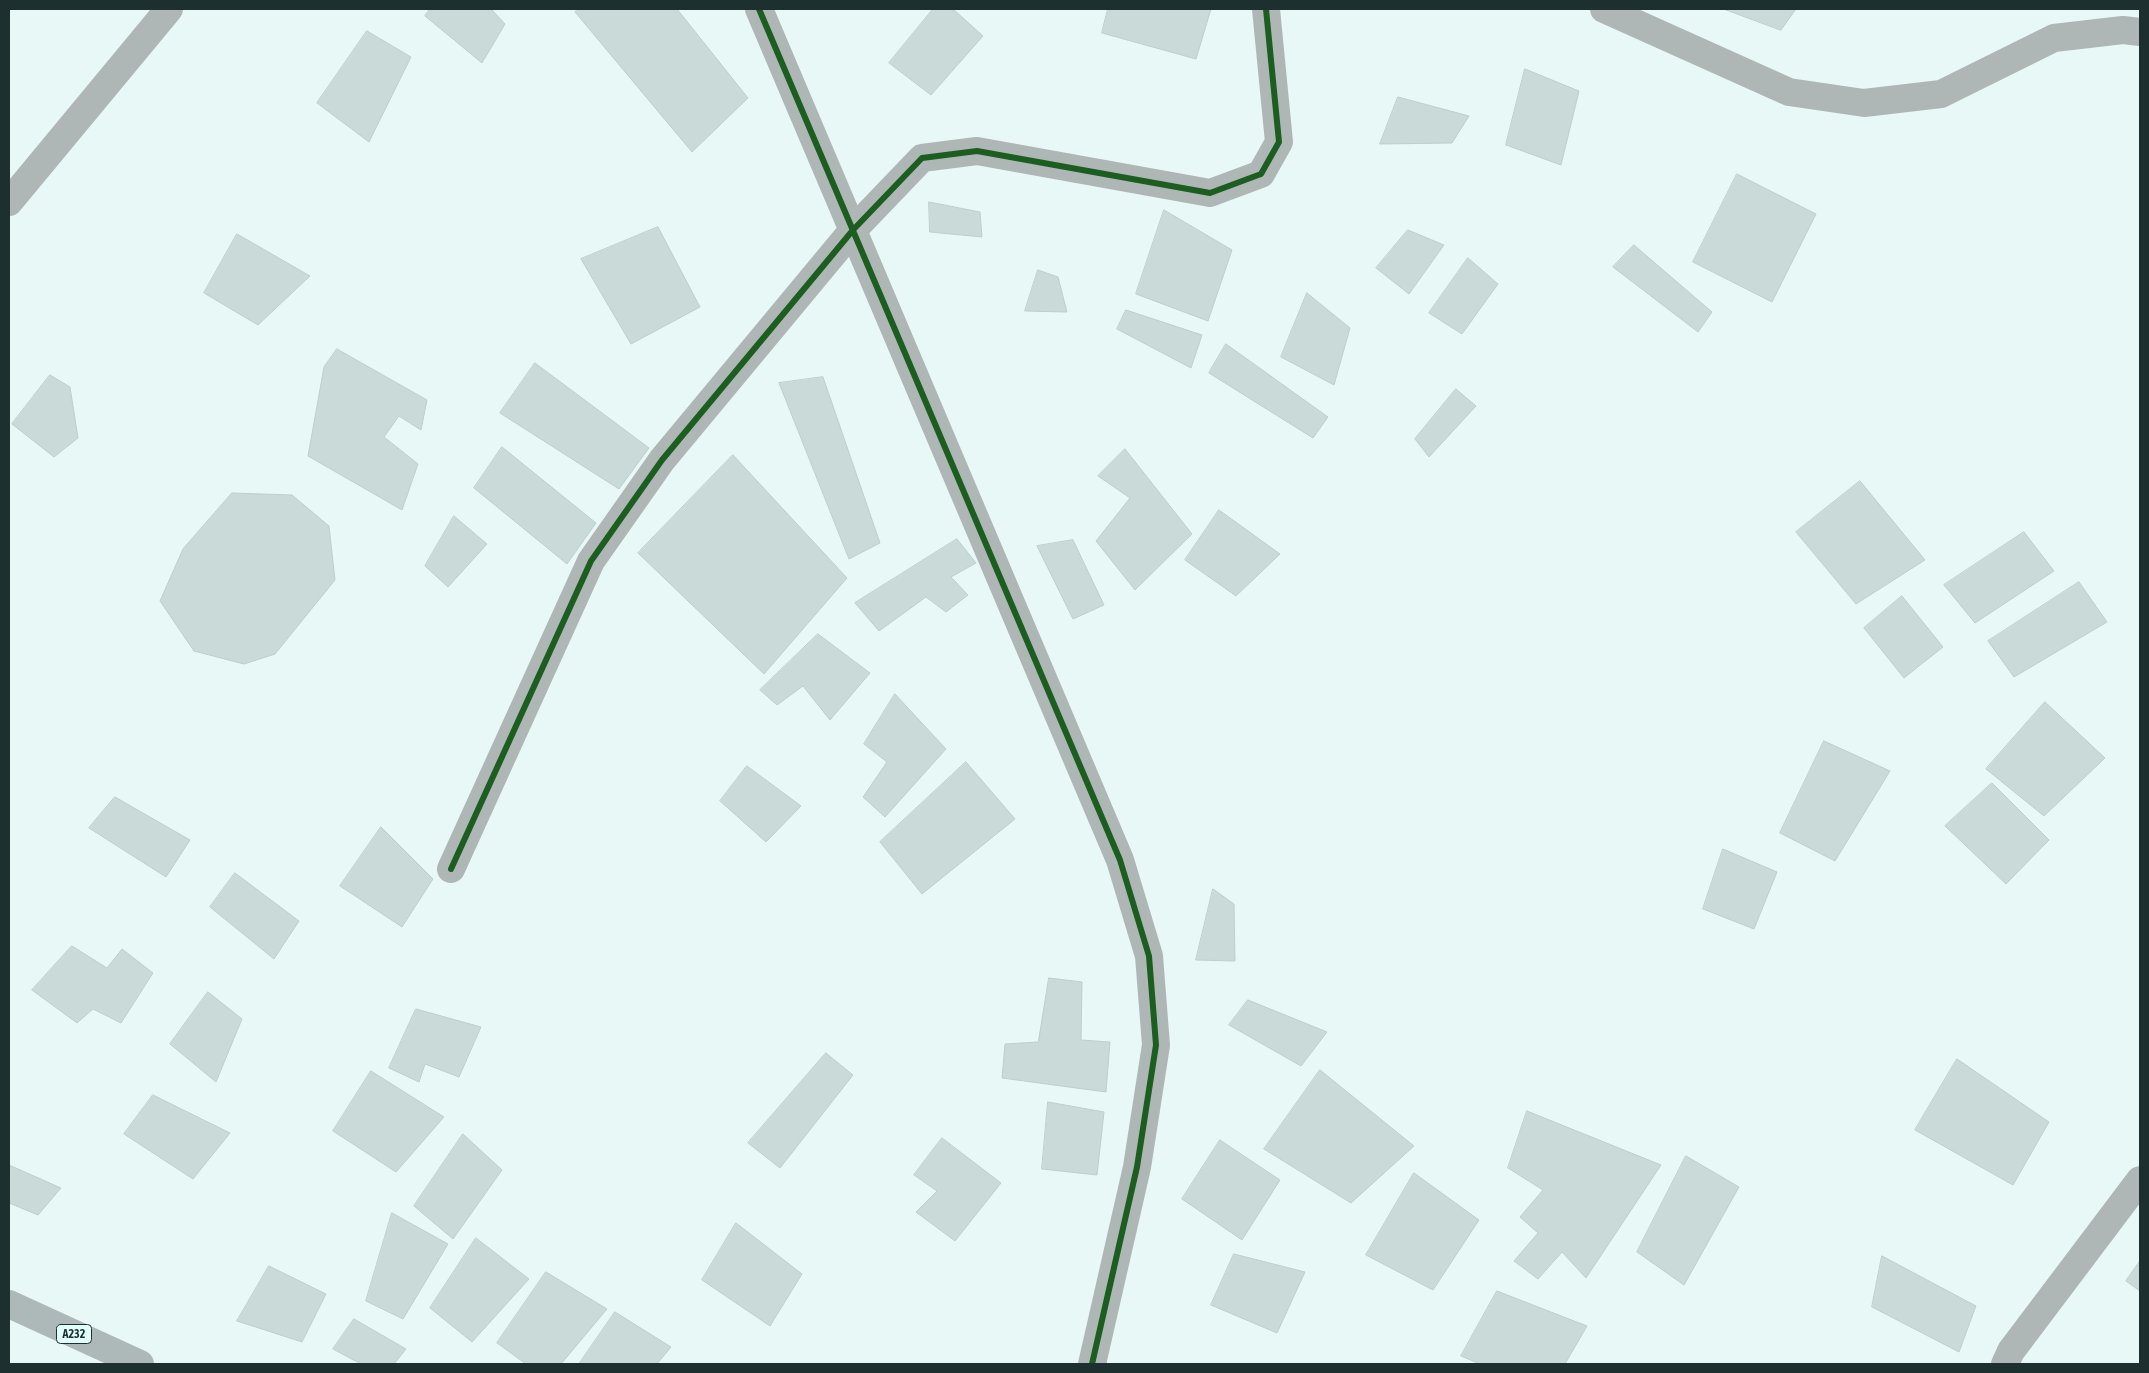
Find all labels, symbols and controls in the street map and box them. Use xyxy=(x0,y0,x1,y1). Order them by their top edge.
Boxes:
road number: A232 xyxy=(56,1325,92,1344)

